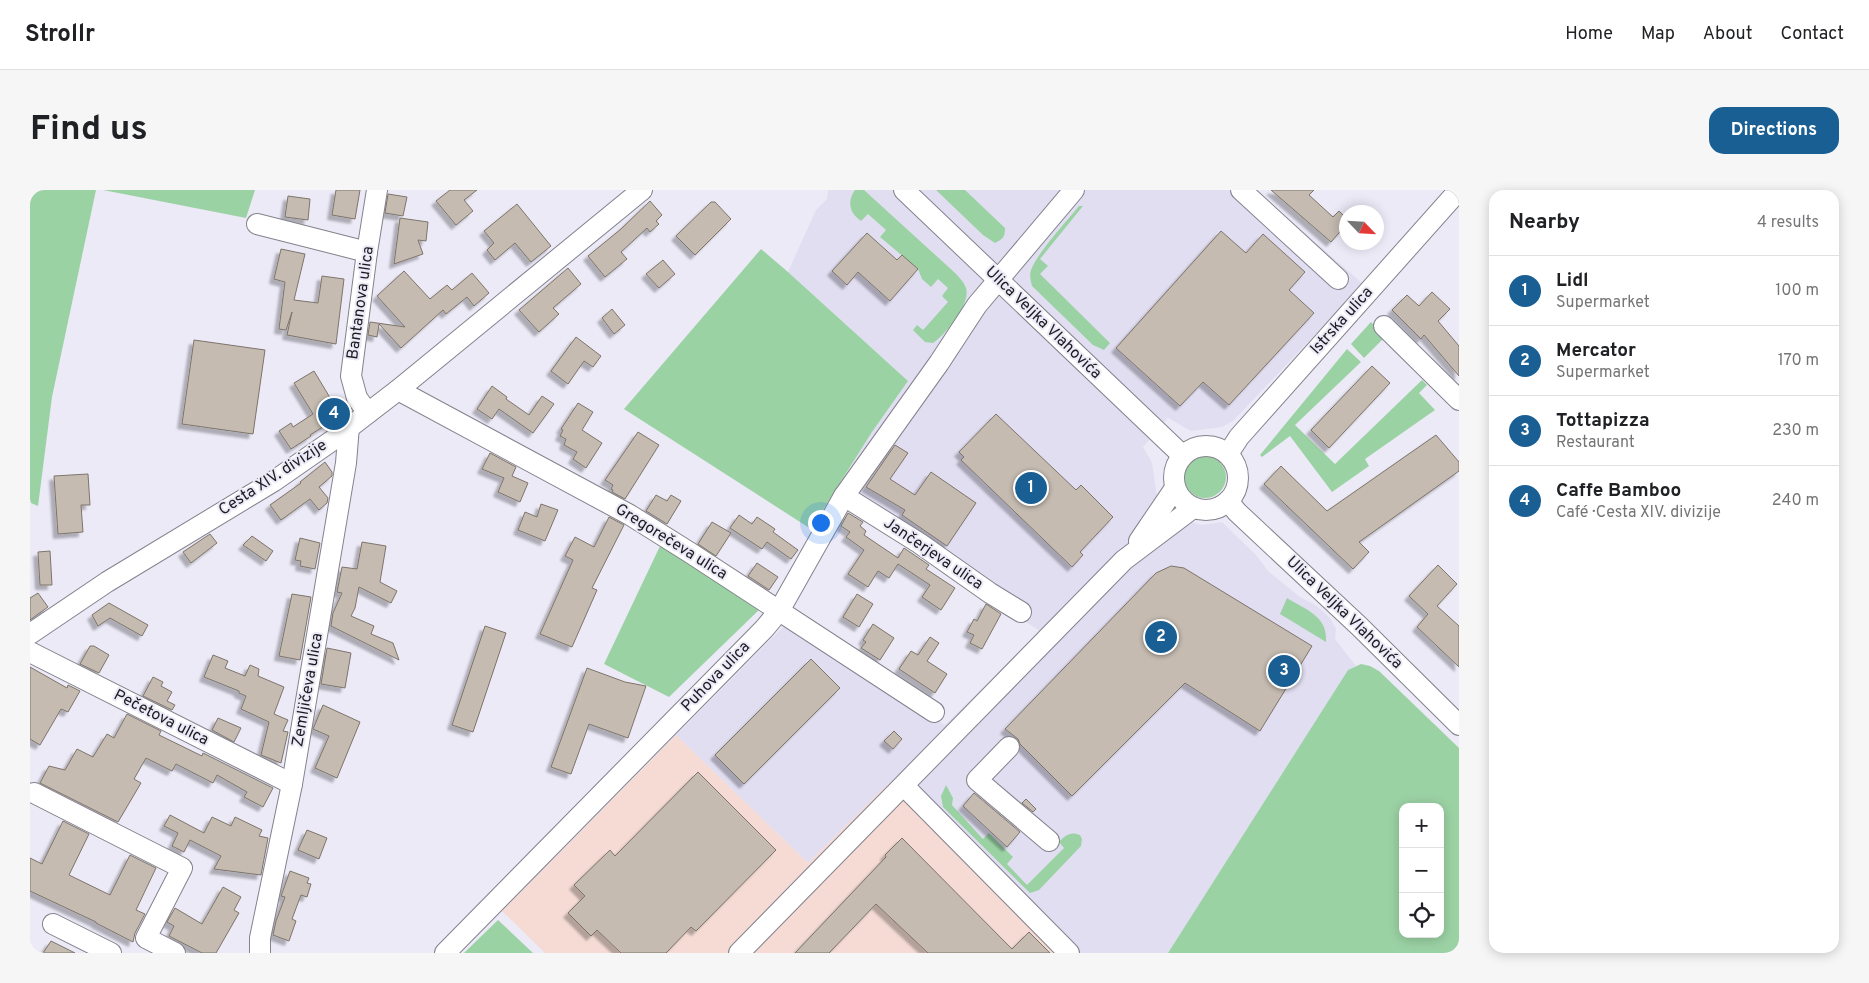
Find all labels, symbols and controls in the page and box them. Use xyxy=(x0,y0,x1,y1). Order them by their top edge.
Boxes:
text: Strollr xyxy=(25,20,95,50)
text: Home xyxy=(1565,23,1613,46)
text: Map xyxy=(1641,23,1675,46)
text: About xyxy=(1703,23,1752,46)
text: Contact xyxy=(1780,23,1844,46)
button: Directions xyxy=(1709,107,1839,154)
text: Find us xyxy=(30,108,148,152)
north arrow xyxy=(1339,205,1384,250)
text: Nearby xyxy=(1509,209,1580,236)
text: 4 results xyxy=(1757,213,1819,233)
street label: Bantanova ulica xyxy=(343,245,379,361)
street label: Ulica Veljka Vlahovića xyxy=(981,262,1105,384)
text: Lidl xyxy=(1556,269,1589,293)
text: 1 xyxy=(1522,281,1528,301)
text: 100 m xyxy=(1775,281,1819,301)
street label: Istrska ulica xyxy=(1306,283,1378,359)
text: Supermarket xyxy=(1556,293,1650,313)
text: Mercator xyxy=(1556,339,1636,363)
text: 2 xyxy=(1520,351,1530,371)
text: 170 m xyxy=(1778,351,1819,371)
text: Supermarket xyxy=(1556,363,1650,383)
pin: 4 xyxy=(318,395,350,433)
text: Tottapizza xyxy=(1556,409,1650,433)
text: 3 xyxy=(1520,421,1530,441)
text: 230 m xyxy=(1772,421,1819,441)
text: Restaurant xyxy=(1556,433,1635,453)
street label: Cesta XIV. divizije xyxy=(215,436,331,520)
pin: 1 xyxy=(1015,469,1047,507)
text: Caffe Bamboo xyxy=(1556,479,1681,503)
text: 4 xyxy=(1520,491,1530,511)
text: 240 m xyxy=(1772,491,1819,511)
street label: Gregorečeva ulica xyxy=(611,500,731,584)
text: Café · Cesta XIV. divizije xyxy=(1556,503,1721,523)
your location xyxy=(808,510,834,536)
street label: Jančerjeva ulica xyxy=(879,513,987,595)
street label: Ulica Veljka Vlahovića xyxy=(1282,552,1406,674)
pin: 2 xyxy=(1145,618,1177,656)
street label: Zemljičeva ulica xyxy=(288,631,328,749)
street label: Puhova ulica xyxy=(677,637,755,717)
pin: 3 xyxy=(1268,652,1300,690)
street label: Pečetova ulica xyxy=(110,685,212,751)
map controls xyxy=(1399,803,1444,938)
button: + xyxy=(1399,803,1444,848)
button: − xyxy=(1399,848,1444,893)
button: locate xyxy=(1399,893,1444,938)

